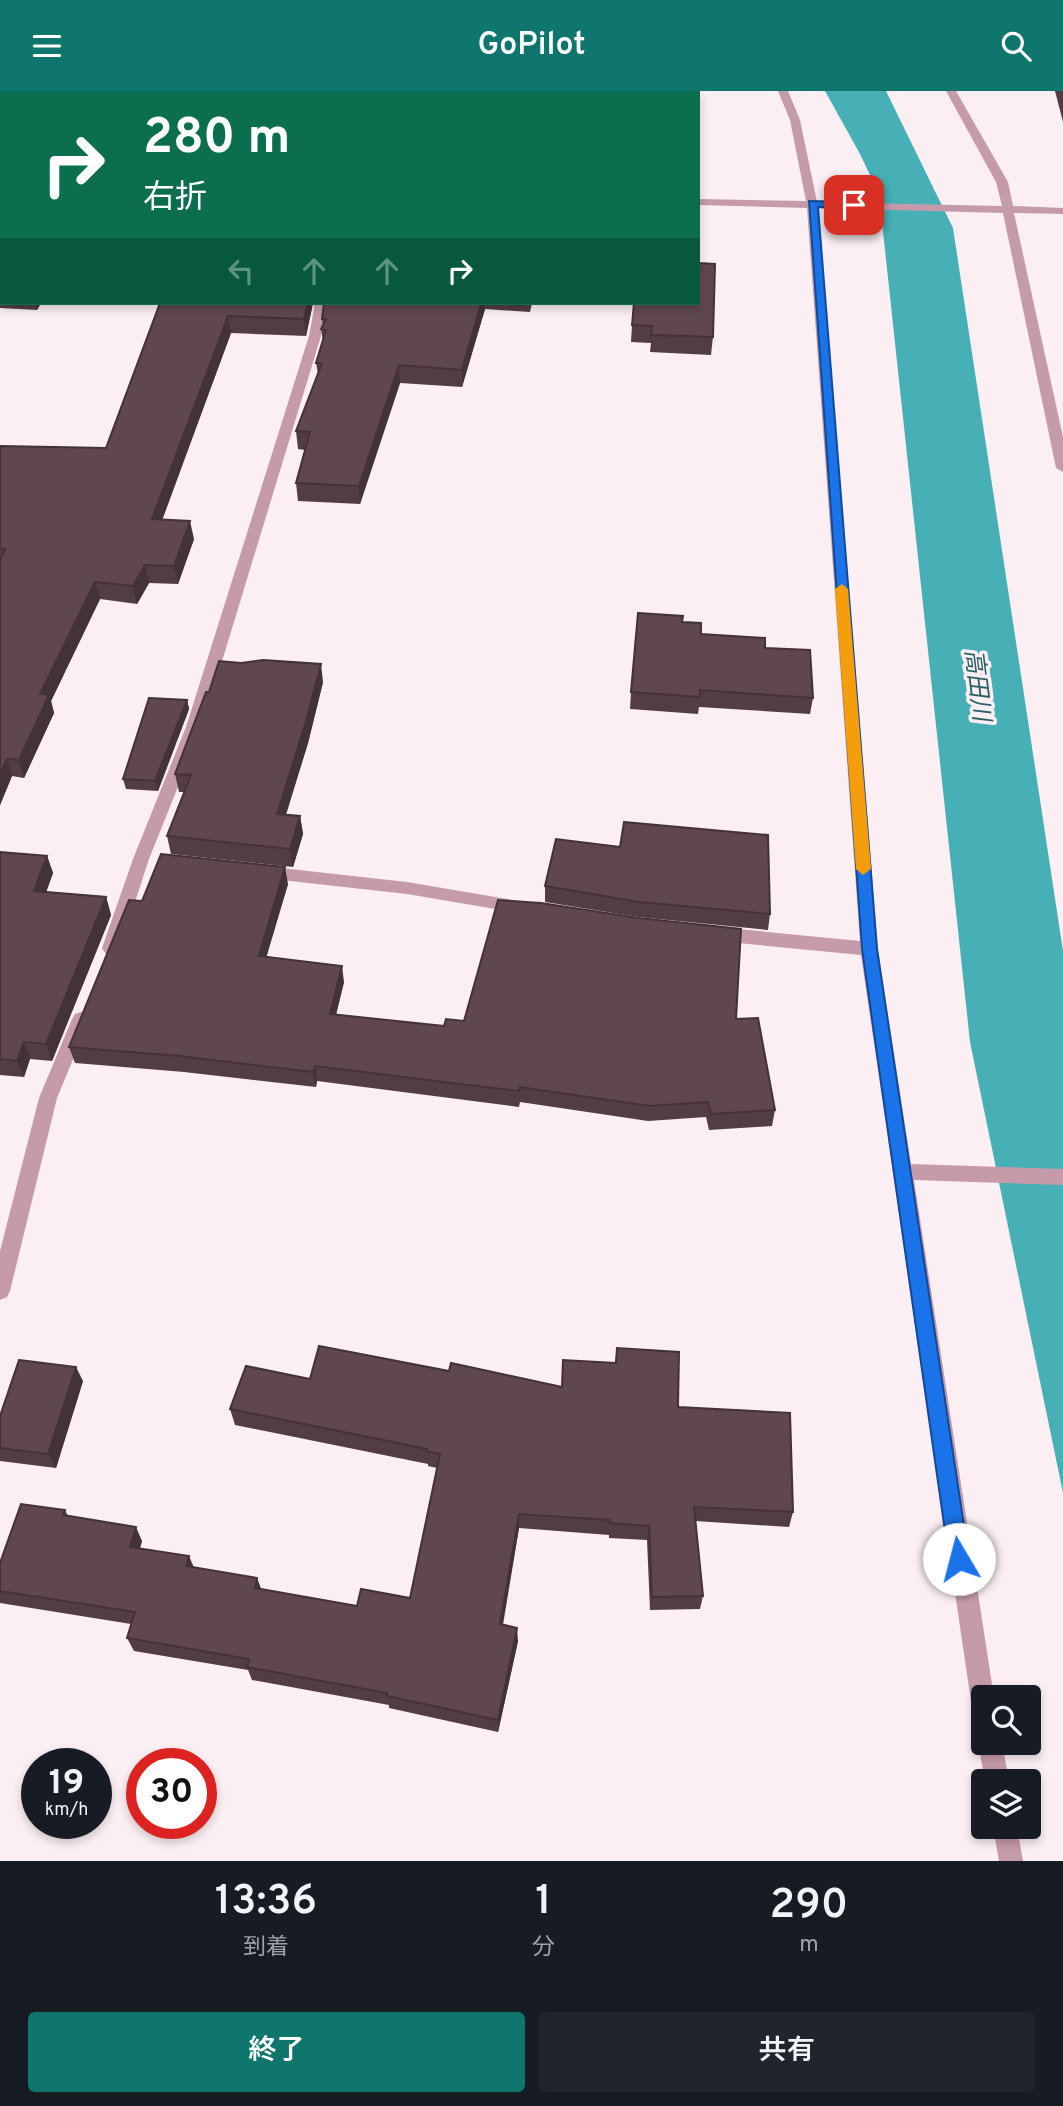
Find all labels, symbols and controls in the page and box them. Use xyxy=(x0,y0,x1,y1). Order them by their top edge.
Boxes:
text: GoPilot xyxy=(477,26,586,66)
icon: menu xyxy=(28,27,66,65)
icon: search xyxy=(997,27,1035,65)
text: 280 m xyxy=(143,109,290,171)
icon: right xyxy=(28,119,119,210)
pin xyxy=(824,175,884,235)
text: 右折 xyxy=(143,179,207,219)
icon: arrive xyxy=(835,186,873,224)
icon: left xyxy=(222,252,260,290)
icon: ahead xyxy=(295,252,333,290)
icon: ahead xyxy=(368,252,406,290)
icon: right xyxy=(441,252,479,290)
water label: 高田川 xyxy=(957,648,996,726)
position arrow xyxy=(922,1522,996,1596)
map controls xyxy=(971,1685,1041,1839)
button: search xyxy=(971,1685,1041,1755)
speed limit sign: 30 xyxy=(126,1748,217,1839)
text: 19 xyxy=(49,1762,84,1806)
button: layers xyxy=(971,1769,1041,1839)
text: km/h xyxy=(45,1799,88,1822)
text: 13:36 xyxy=(215,1876,317,1929)
text: 1 xyxy=(535,1876,552,1929)
text: 290 xyxy=(770,1880,848,1933)
text: m xyxy=(799,1931,819,1960)
text: 到着 xyxy=(243,1934,289,1963)
text: 分 xyxy=(532,1934,555,1963)
button: 終了 xyxy=(28,2012,525,2092)
button: 共有 xyxy=(539,2012,1035,2092)

